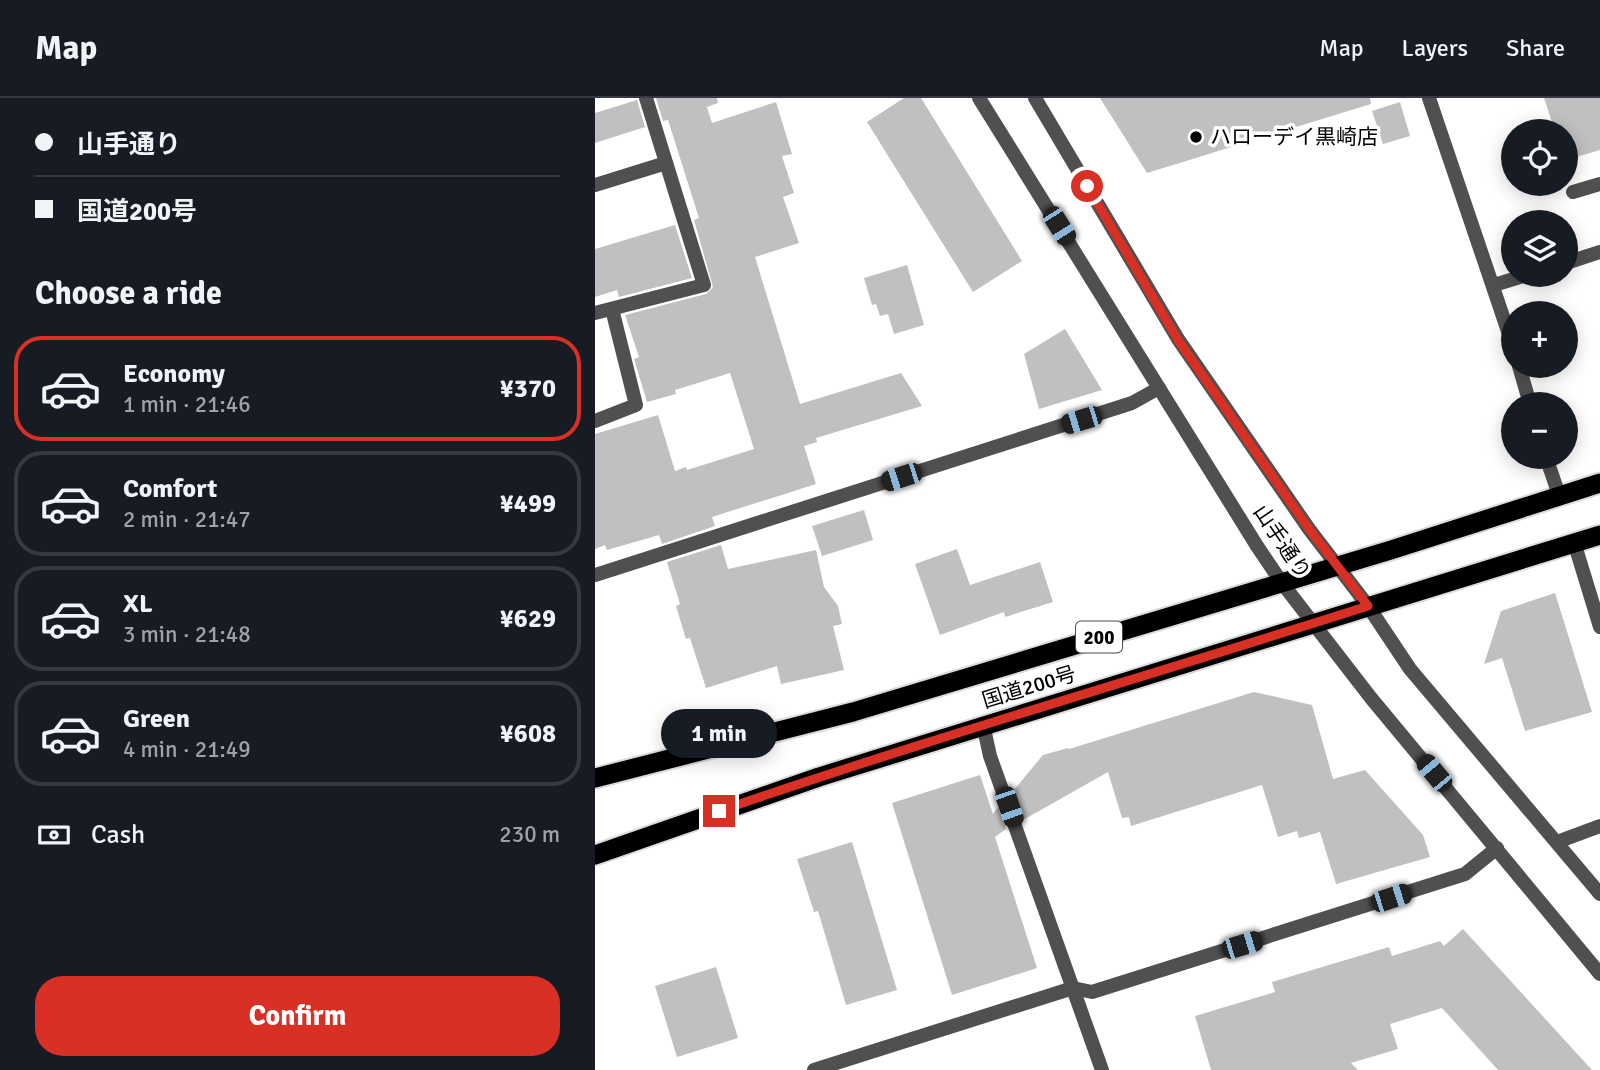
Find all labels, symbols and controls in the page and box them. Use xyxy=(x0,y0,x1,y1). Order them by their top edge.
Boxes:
text: Map xyxy=(35,28,97,69)
text: Map xyxy=(1319,33,1364,63)
text: Layers xyxy=(1402,33,1468,63)
text: Share xyxy=(1506,33,1565,63)
map controls xyxy=(1501,119,1578,469)
button: locate xyxy=(1501,119,1578,196)
place label: ハローデイ黒崎店 xyxy=(1210,124,1378,150)
text: 山手通り xyxy=(77,129,181,161)
marker: ハローデイ黒崎店 xyxy=(1188,129,1204,145)
route start xyxy=(1071,170,1103,202)
text: 国道200号 xyxy=(77,196,197,228)
car xyxy=(1039,203,1080,249)
button: layers xyxy=(1501,210,1578,287)
text: Choose a ride xyxy=(35,274,222,313)
button: + xyxy=(1501,301,1578,378)
icon: car xyxy=(39,357,102,420)
text: Economy xyxy=(123,358,225,390)
text: ¥370 xyxy=(500,373,556,405)
text: 1 min · 21:46 xyxy=(123,390,251,419)
button: − xyxy=(1501,392,1578,469)
car xyxy=(1058,404,1105,436)
car xyxy=(878,461,925,493)
icon: car xyxy=(39,472,102,535)
text: Comfort xyxy=(123,473,217,505)
text: ¥499 xyxy=(500,488,556,520)
street label: 山手通り xyxy=(1248,500,1316,584)
text: 2 min · 21:47 xyxy=(123,505,251,534)
icon: car xyxy=(39,587,102,650)
text: XL xyxy=(123,588,153,620)
text: ¥629 xyxy=(500,603,556,635)
text: 3 min · 21:48 xyxy=(123,620,251,649)
road number: 200 xyxy=(1076,622,1122,652)
street label: 国道200号 xyxy=(979,660,1079,714)
icon: car xyxy=(39,702,102,765)
text: Green xyxy=(123,703,190,735)
callout: 1 min xyxy=(661,710,777,758)
text: ¥608 xyxy=(500,718,556,750)
text: 1 min xyxy=(691,719,747,748)
text: 4 min · 21:49 xyxy=(123,735,251,764)
car xyxy=(1413,750,1456,796)
car xyxy=(993,784,1026,830)
route end xyxy=(703,795,735,827)
icon: cash xyxy=(35,816,73,854)
text: Cash xyxy=(91,819,145,851)
text: 230 m xyxy=(499,820,560,849)
car xyxy=(1368,882,1415,914)
car xyxy=(1219,929,1266,961)
button: Confirm xyxy=(35,976,560,1056)

